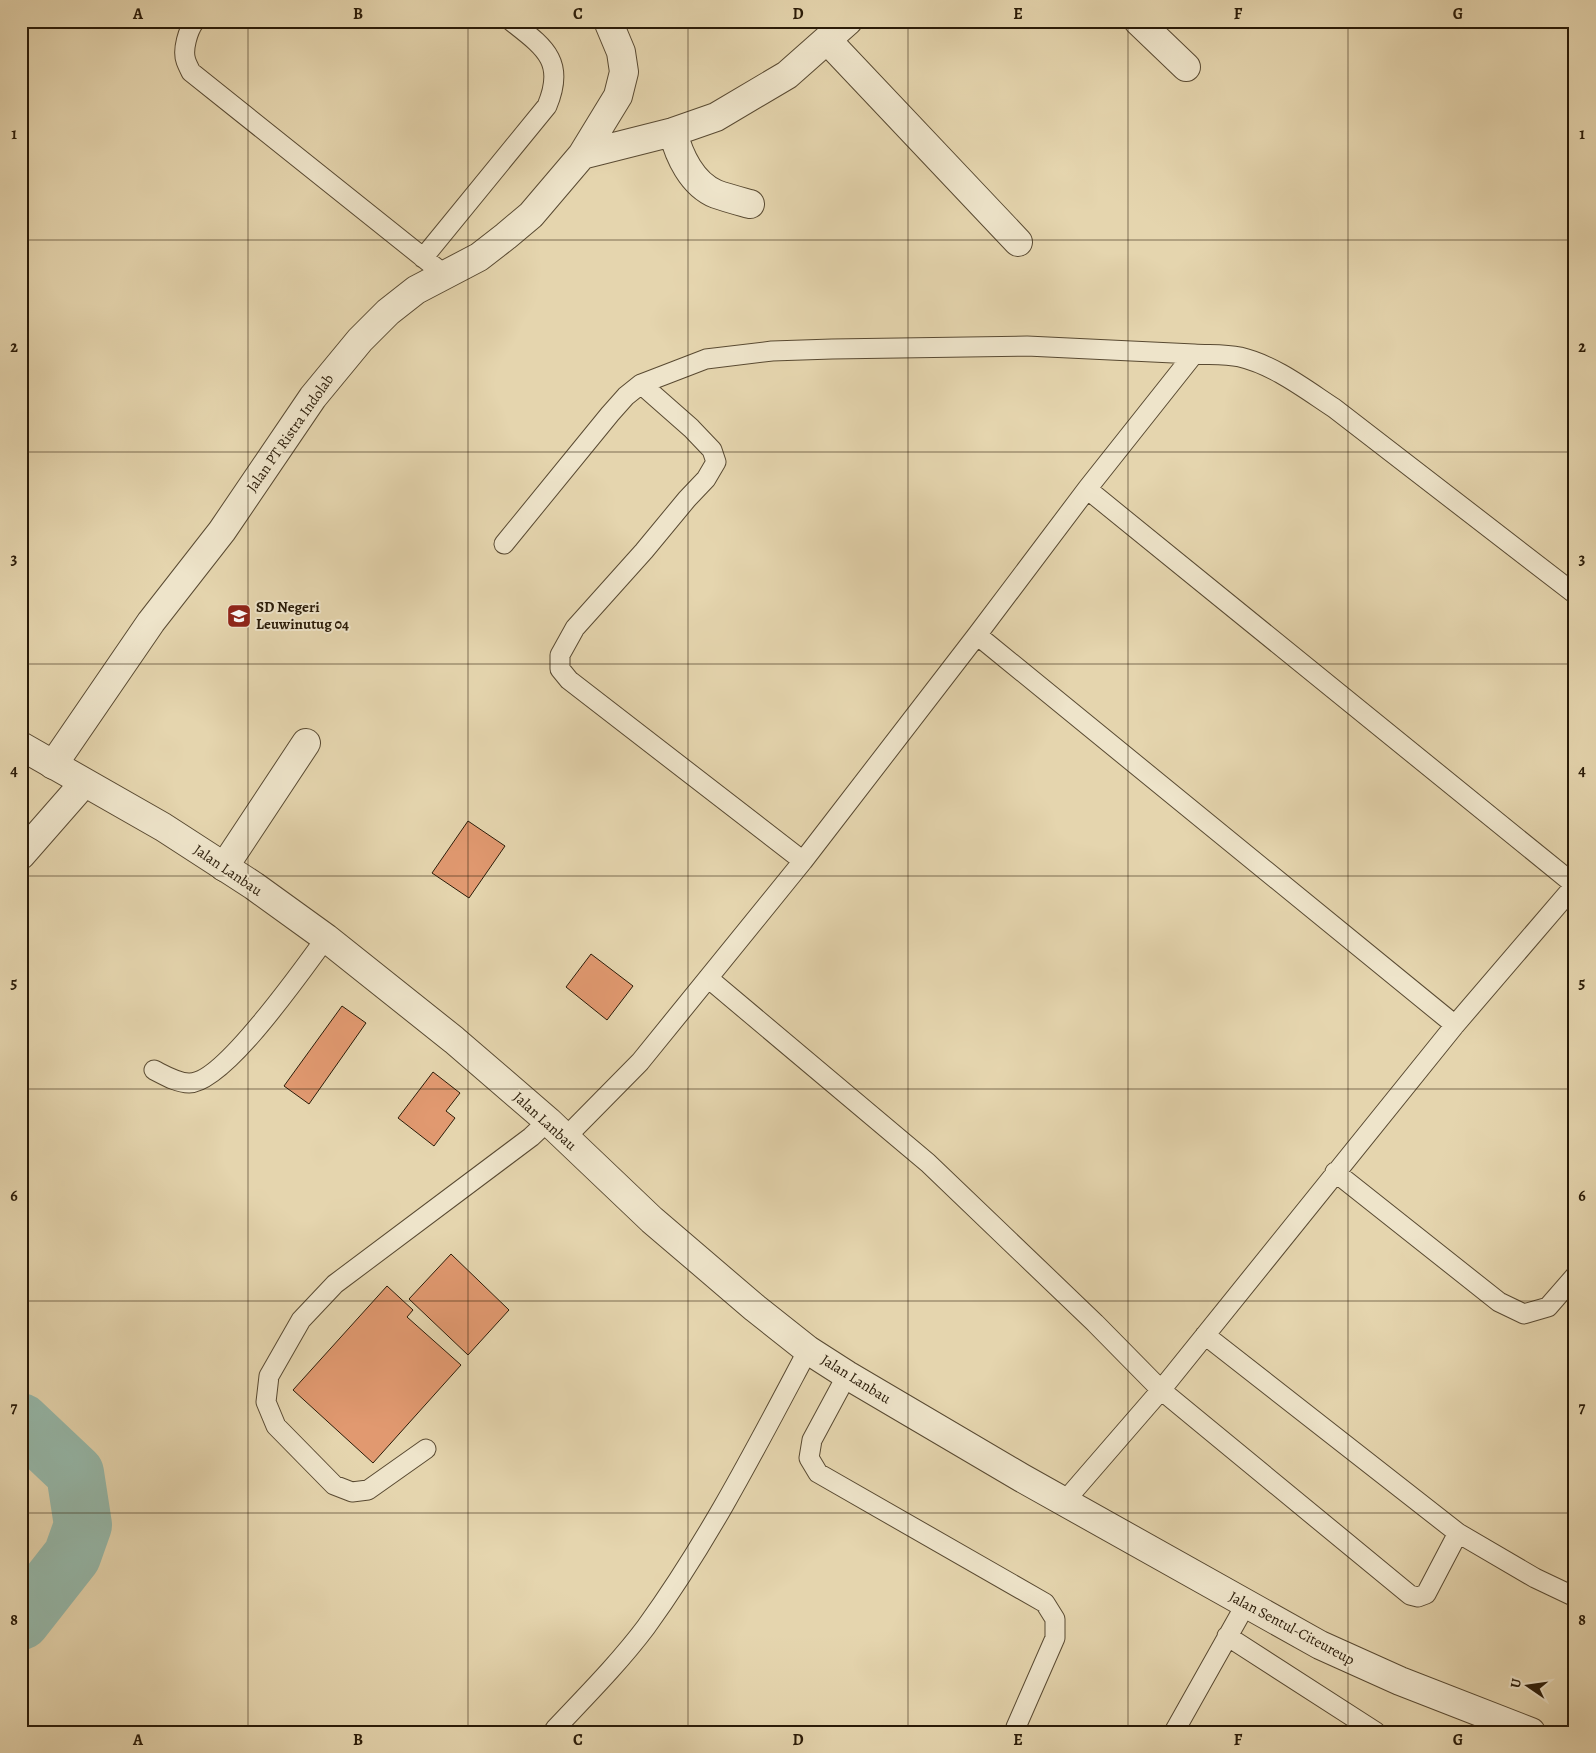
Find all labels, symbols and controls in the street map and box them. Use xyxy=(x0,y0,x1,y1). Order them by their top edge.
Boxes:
text: A xyxy=(132,3,144,25)
text: B xyxy=(353,3,363,25)
text: C xyxy=(573,3,583,25)
text: D xyxy=(792,3,804,25)
text: E xyxy=(1013,3,1023,25)
text: F xyxy=(1234,3,1243,25)
text: G xyxy=(1453,3,1463,25)
text: 1 xyxy=(11,123,17,145)
text: 1 xyxy=(1579,123,1585,145)
text: 2 xyxy=(10,336,18,358)
text: 2 xyxy=(1578,336,1586,358)
street label: Jalan PT Ristra Indolab xyxy=(242,370,338,496)
text: 3 xyxy=(11,548,18,570)
text: 3 xyxy=(1579,548,1586,570)
place label: SD Negeri Leuwinutug 04 xyxy=(256,597,349,634)
school or university icon: SD Negeri Leuwinutug 04 xyxy=(226,603,252,629)
text: 4 xyxy=(10,760,18,782)
text: 4 xyxy=(1578,760,1586,782)
street label: Jalan Lanbau xyxy=(190,840,267,901)
text: 5 xyxy=(11,972,18,994)
text: 5 xyxy=(1579,972,1586,994)
street label: Jalan Lanbau xyxy=(509,1087,582,1155)
text: 6 xyxy=(10,1185,18,1207)
text: 6 xyxy=(1578,1185,1586,1207)
street label: Jalan Lanbau xyxy=(817,1350,895,1409)
text: 7 xyxy=(11,1397,18,1419)
text: 7 xyxy=(1579,1397,1586,1419)
street label: Jalan Sentul-Citeureup xyxy=(1226,1586,1358,1670)
text: 8 xyxy=(10,1609,18,1631)
text: 8 xyxy=(1578,1609,1586,1631)
north arrow xyxy=(1504,1660,1554,1710)
text: U xyxy=(1506,1677,1526,1690)
text: A xyxy=(132,1729,144,1751)
text: B xyxy=(353,1729,363,1751)
text: C xyxy=(573,1729,583,1751)
text: D xyxy=(792,1729,804,1751)
text: E xyxy=(1013,1729,1023,1751)
text: F xyxy=(1234,1729,1243,1751)
text: G xyxy=(1453,1729,1463,1751)

